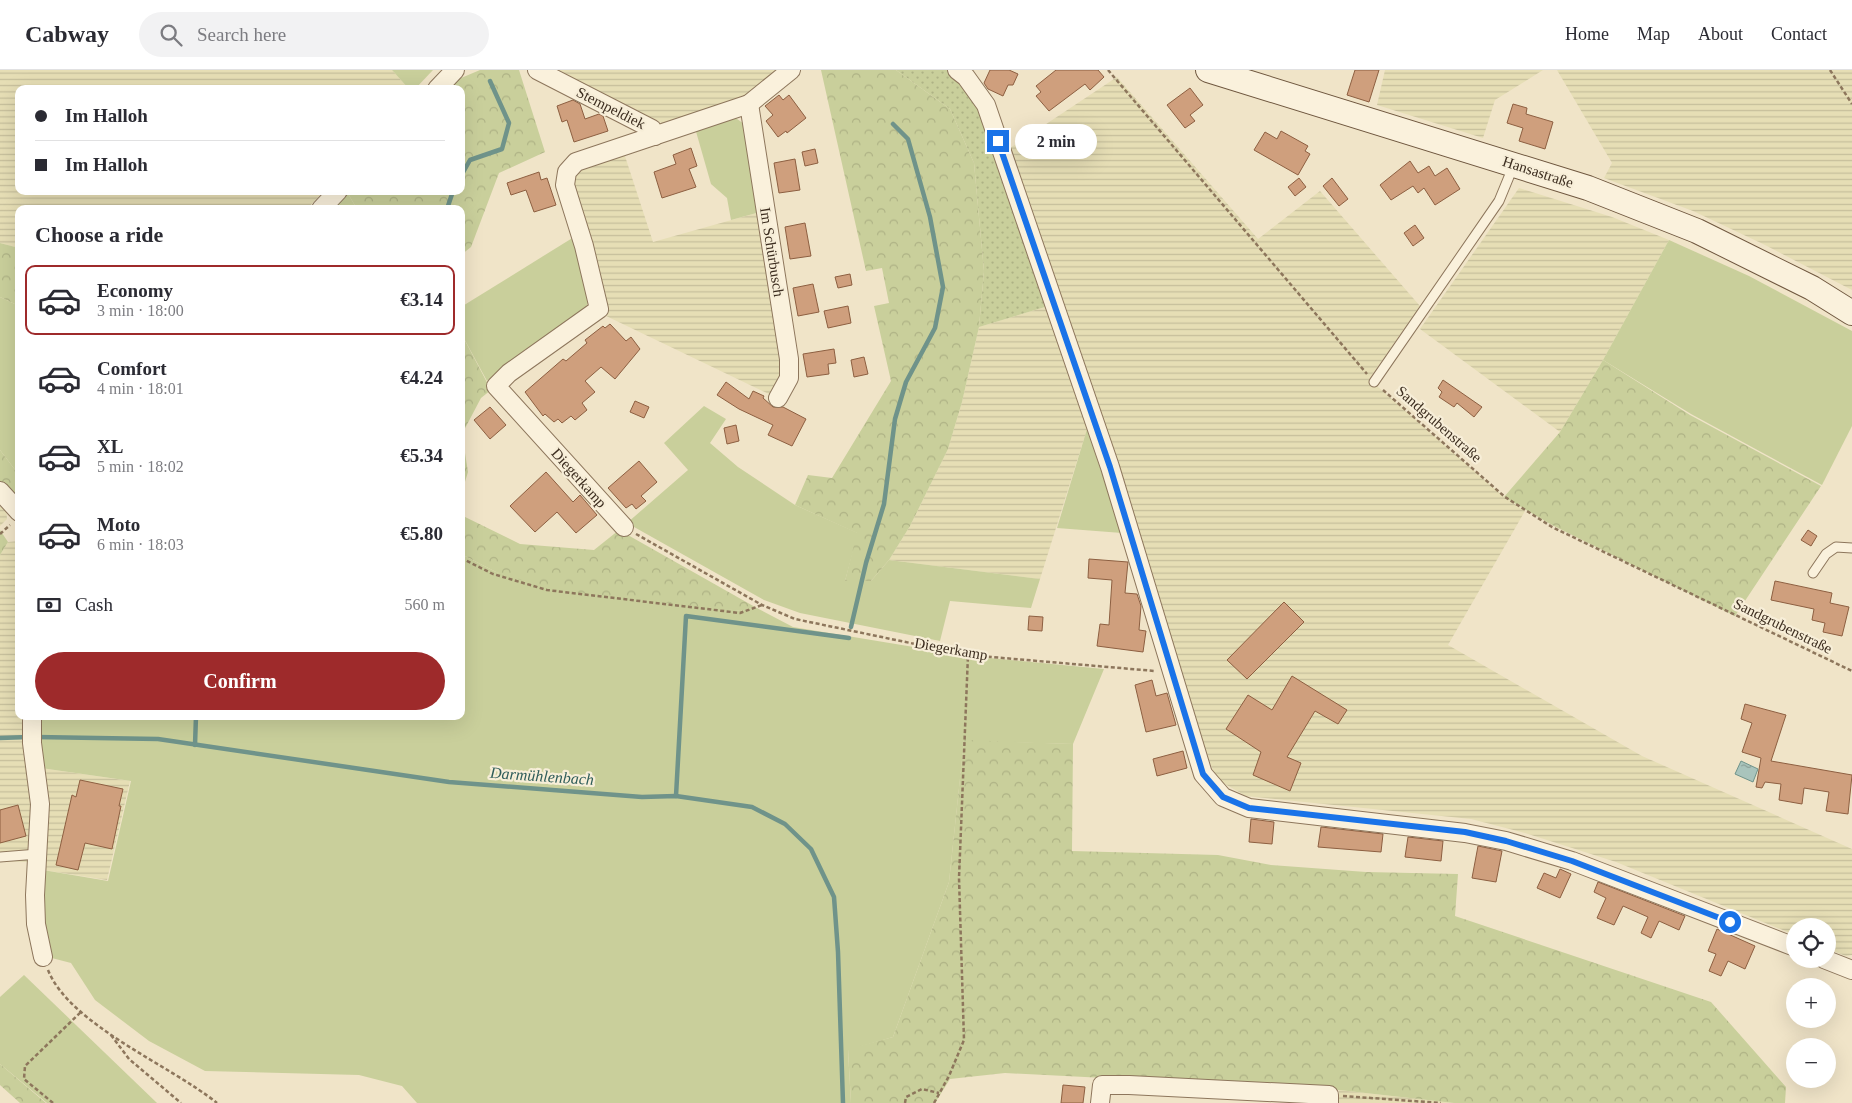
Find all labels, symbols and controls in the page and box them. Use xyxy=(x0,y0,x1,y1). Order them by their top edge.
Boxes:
search box xyxy=(139,12,489,57)
text: Cabway xyxy=(25,21,109,47)
icon: search xyxy=(157,21,185,49)
text: Search here xyxy=(197,24,286,45)
text: Home xyxy=(1565,24,1609,44)
text: Map xyxy=(1637,24,1670,44)
text: About xyxy=(1698,24,1743,44)
text: Contact xyxy=(1771,24,1827,44)
street label: Stempeldiek xyxy=(574,84,648,132)
text: Im Halloh xyxy=(65,105,148,126)
callout: 2 min xyxy=(1016,124,1098,158)
route end xyxy=(987,130,1009,152)
text: 2 min xyxy=(1037,133,1075,150)
street label: Hansastraße xyxy=(1501,153,1576,191)
text: Im Halloh xyxy=(65,154,148,175)
street label: Im Schürbusch xyxy=(757,206,787,298)
text: Choose a ride xyxy=(35,222,163,247)
icon: car xyxy=(37,278,82,323)
text: Economy xyxy=(97,280,173,301)
text: €3.14 xyxy=(400,289,443,310)
text: 3 min · 18:00 xyxy=(97,302,184,319)
icon: car xyxy=(37,356,82,401)
text: Comfort xyxy=(97,358,167,379)
text: €4.24 xyxy=(400,367,443,388)
text: 4 min · 18:01 xyxy=(97,380,184,397)
street label: Sandgrubenstraße xyxy=(1393,383,1485,466)
icon: car xyxy=(37,434,82,479)
text: XL xyxy=(97,436,123,457)
text: €5.34 xyxy=(400,445,443,466)
street label: Diegerkamp xyxy=(548,445,610,511)
text: 5 min · 18:02 xyxy=(97,458,184,475)
icon: car xyxy=(37,512,82,557)
text: Moto xyxy=(97,514,140,535)
text: €5.80 xyxy=(400,523,443,544)
text: 6 min · 18:03 xyxy=(97,536,184,553)
icon: cash xyxy=(35,591,63,619)
text: Cash xyxy=(75,594,113,615)
street label: Sandgrubenstraße xyxy=(1731,595,1835,657)
text: 560 m xyxy=(405,596,445,613)
street label: Diegerkamp xyxy=(913,635,989,663)
button: Confirm xyxy=(35,652,445,710)
water label: Darmühlenbach xyxy=(489,764,594,788)
route start xyxy=(1719,911,1741,933)
map controls xyxy=(1786,918,1836,1088)
button: locate xyxy=(1786,918,1836,968)
button: + xyxy=(1786,978,1836,1028)
button: − xyxy=(1786,1038,1836,1088)

